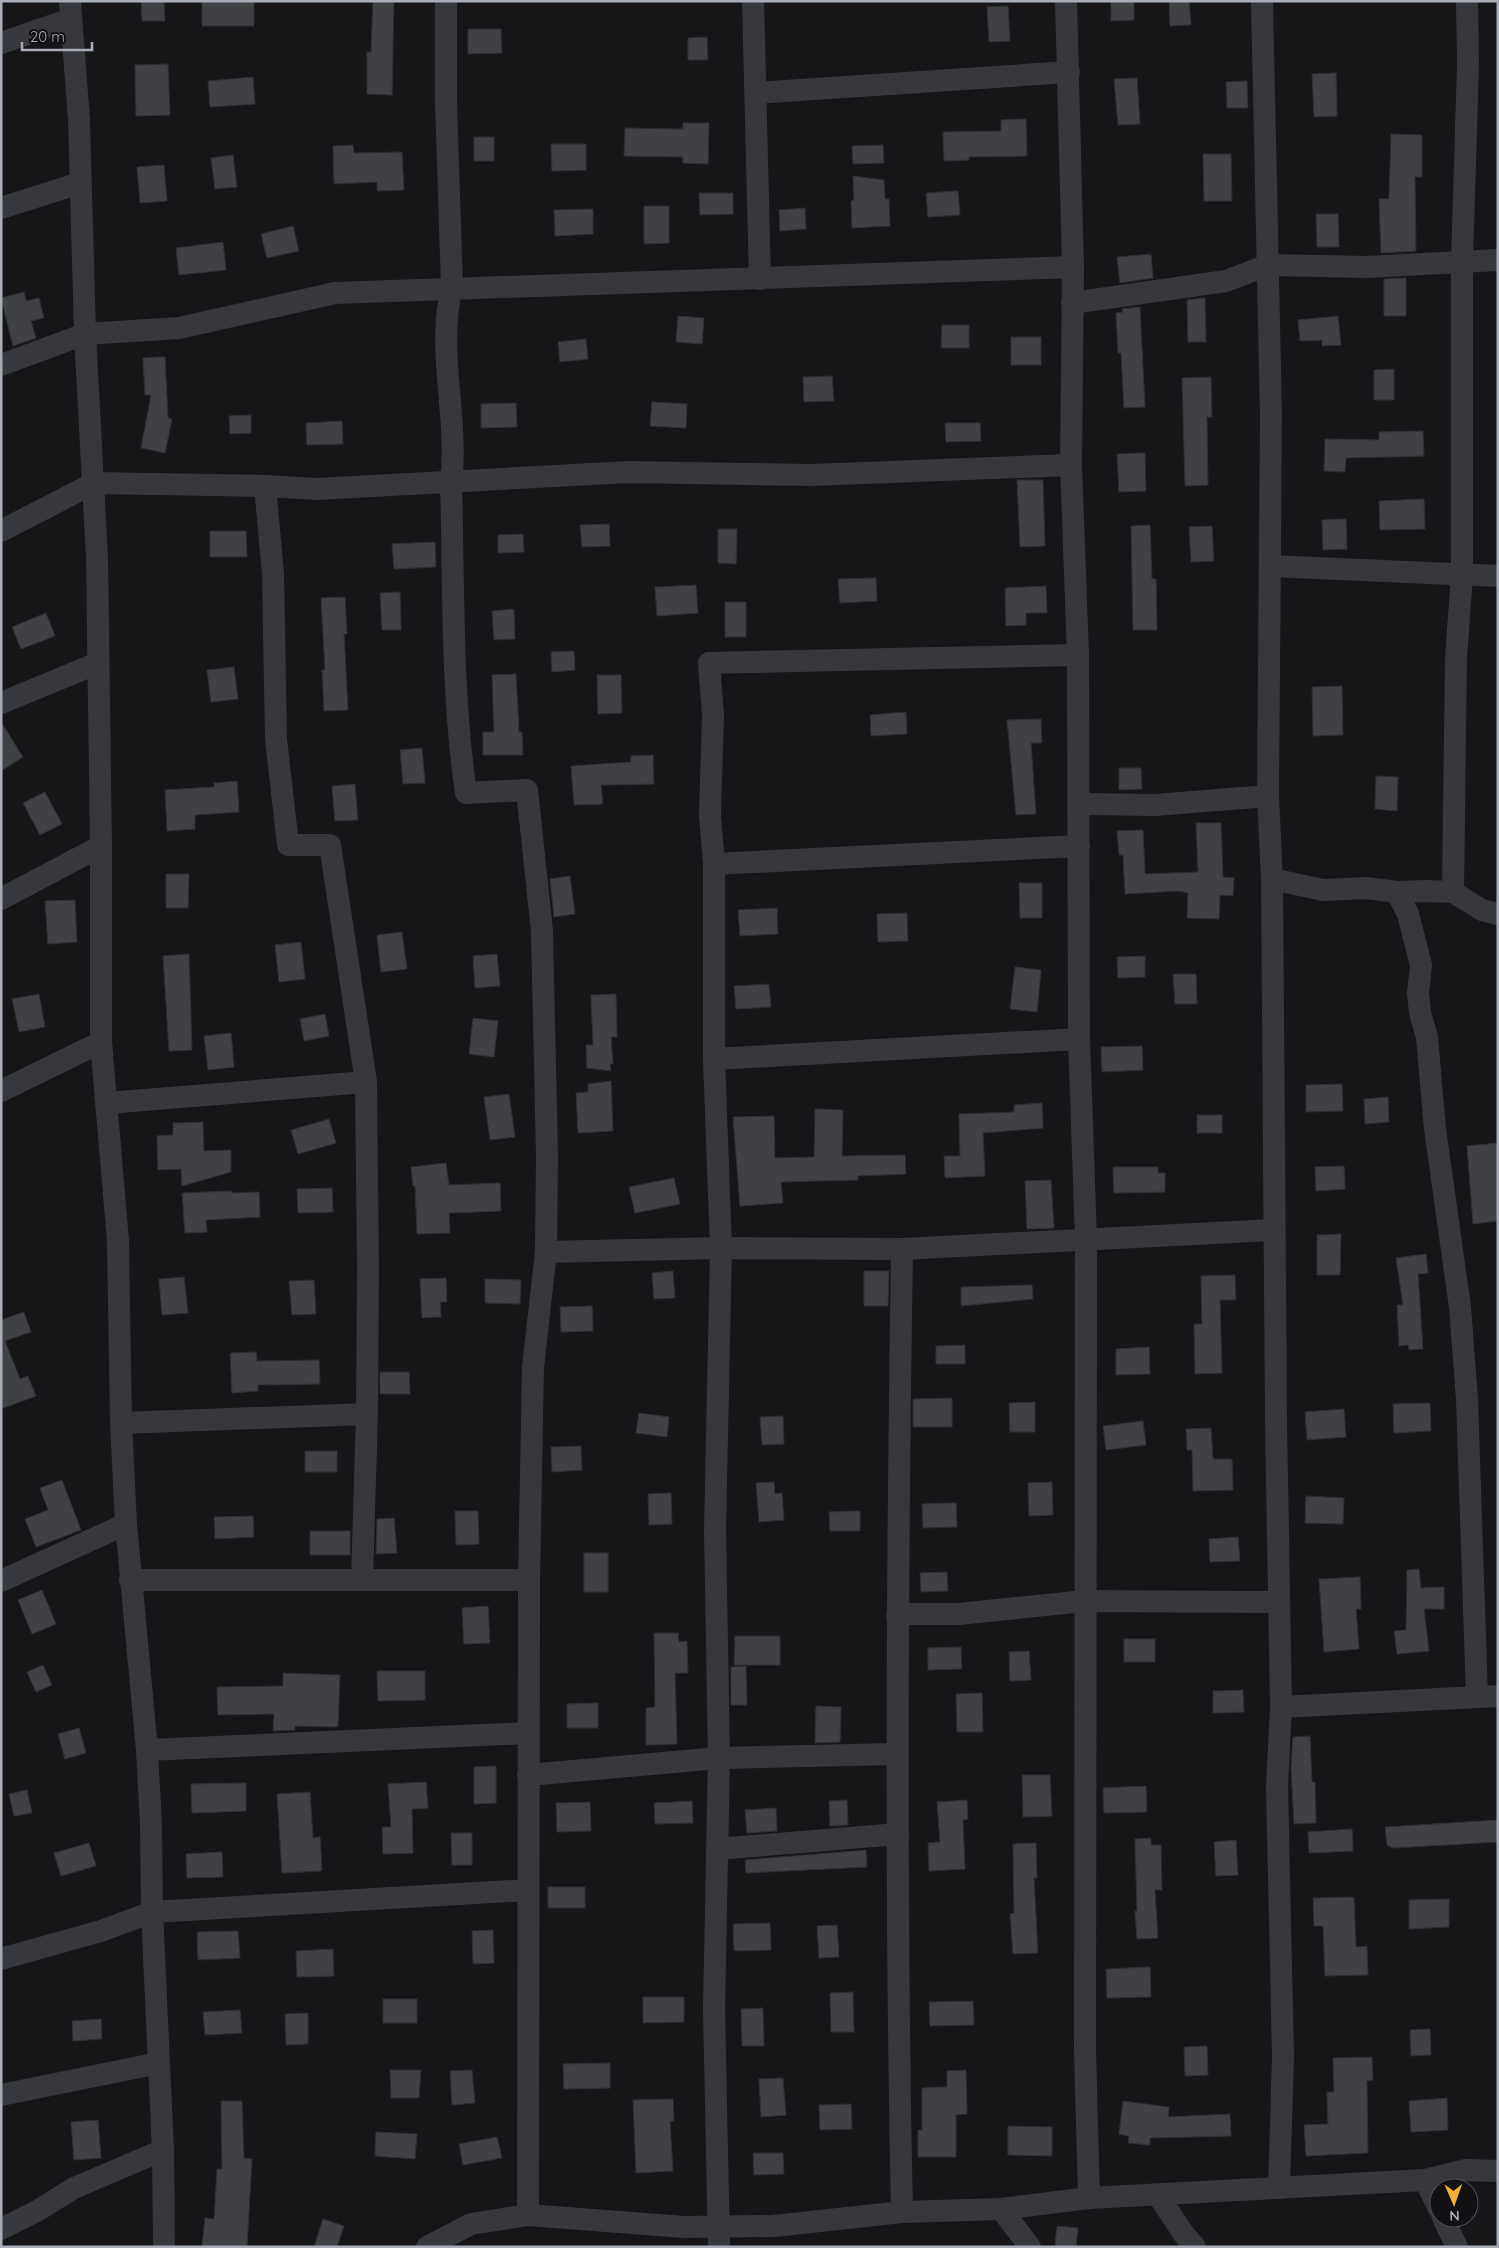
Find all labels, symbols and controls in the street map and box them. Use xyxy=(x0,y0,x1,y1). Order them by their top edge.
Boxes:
scale bar xyxy=(22,20,92,52)
text: 20 m xyxy=(30,27,65,46)
north arrow xyxy=(1429,2178,1479,2228)
text: N xyxy=(1449,2207,1460,2225)

